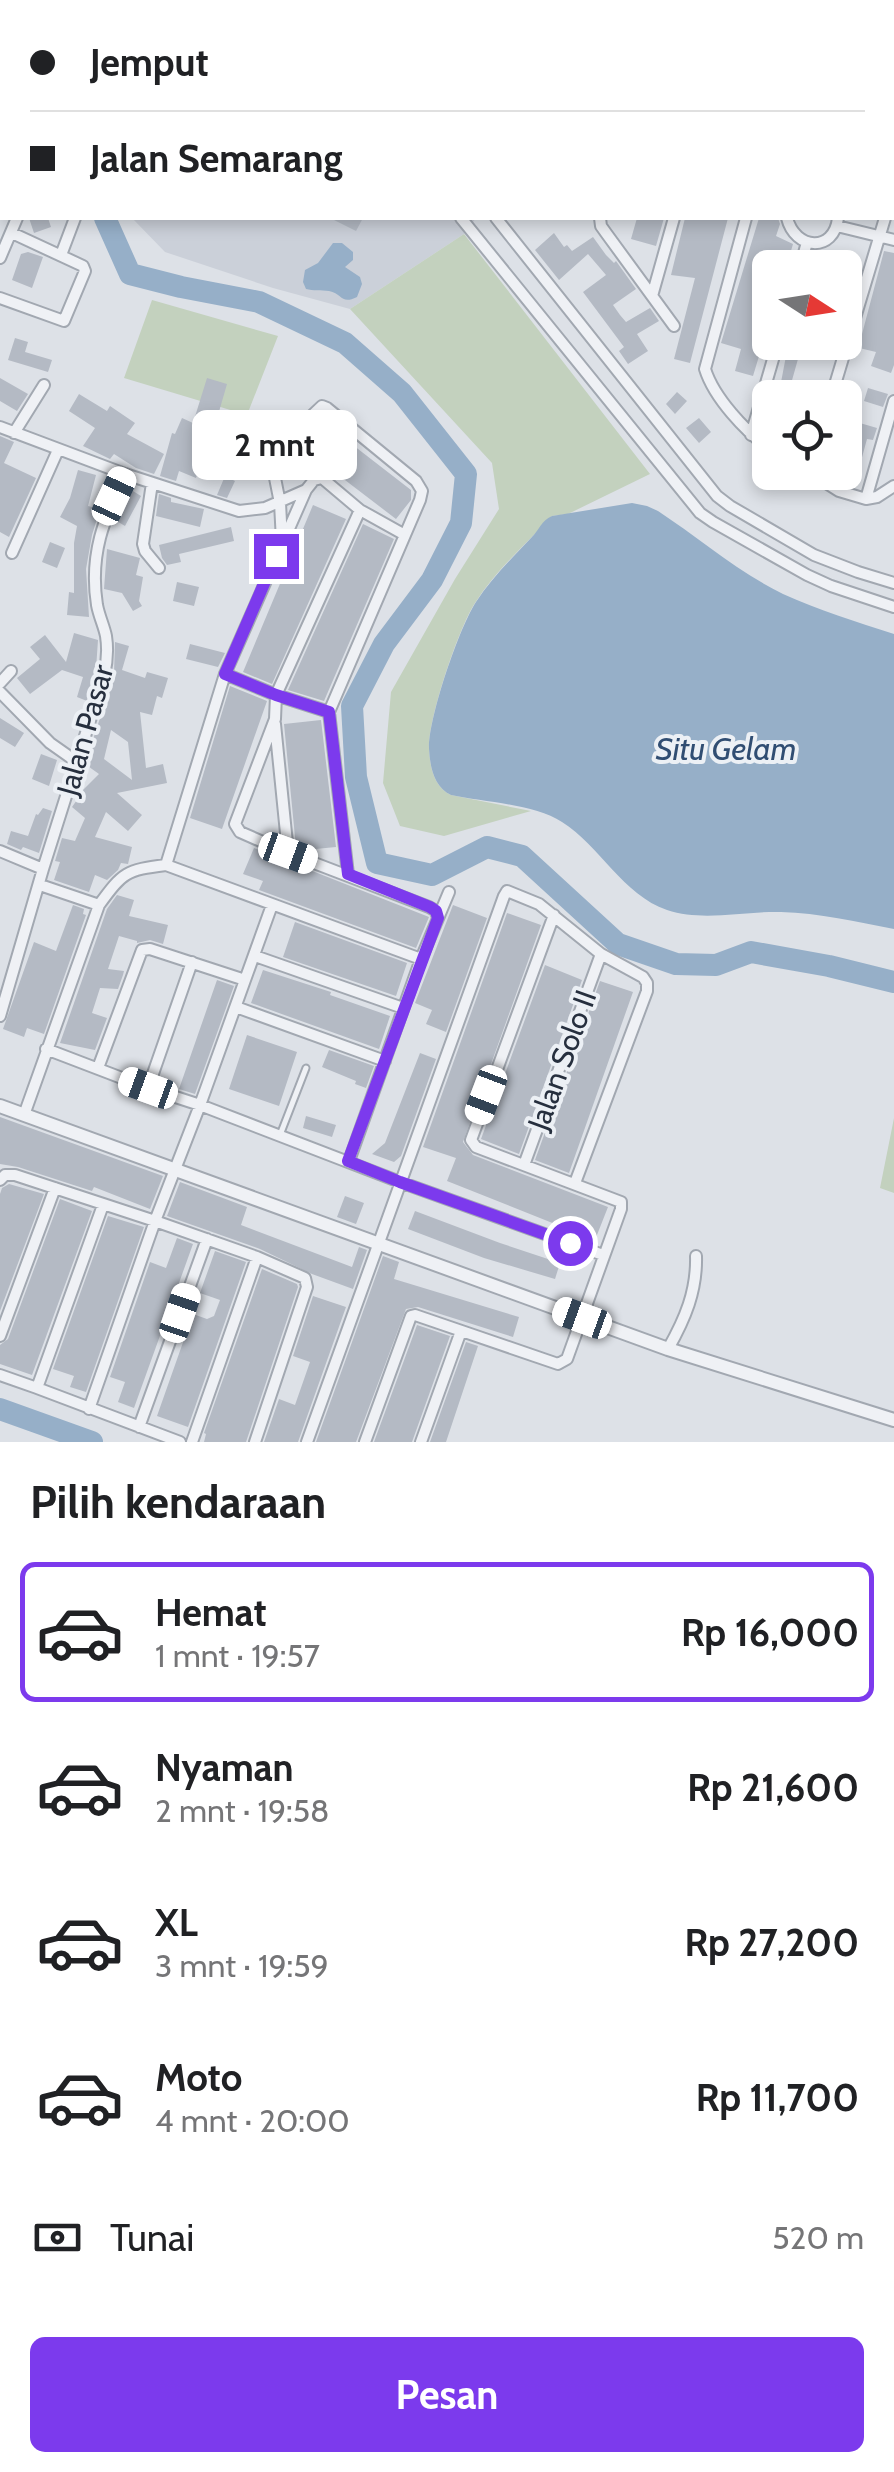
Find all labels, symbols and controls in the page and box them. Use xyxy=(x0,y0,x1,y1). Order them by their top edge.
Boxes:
text: Jemput xyxy=(90,39,209,86)
text: Jalan Semarang xyxy=(90,135,343,182)
north arrow xyxy=(752,250,862,360)
map controls xyxy=(752,250,862,490)
button: locate xyxy=(752,380,862,490)
callout: 2 mnt xyxy=(194,411,358,481)
text: 2 mnt xyxy=(234,425,315,464)
car xyxy=(88,462,140,530)
route end xyxy=(254,534,299,579)
street label: Jalan Pasar xyxy=(48,660,121,801)
water label: Situ Gelam xyxy=(656,729,797,768)
car xyxy=(255,829,321,877)
street label: Jalan Solo II xyxy=(519,985,604,1136)
car xyxy=(461,1062,511,1128)
car xyxy=(115,1064,181,1112)
route start xyxy=(548,1221,593,1266)
car xyxy=(156,1280,204,1346)
car xyxy=(549,1294,615,1342)
text: Pilih kendaraan xyxy=(30,1475,326,1529)
icon: car xyxy=(35,1587,125,1677)
text: Hemat xyxy=(155,1589,267,1636)
text: Rp 16,000 xyxy=(681,1609,859,1656)
text: 1 mnt · 19:57 xyxy=(155,1636,320,1675)
icon: car xyxy=(35,1742,125,1832)
text: Nyaman xyxy=(155,1744,294,1791)
text: Rp 21,600 xyxy=(687,1764,859,1811)
text: 2 mnt · 19:58 xyxy=(155,1791,329,1830)
icon: car xyxy=(35,1897,125,1987)
text: XL xyxy=(155,1899,198,1946)
text: Rp 27,200 xyxy=(685,1919,859,1966)
text: 3 mnt · 19:59 xyxy=(155,1946,329,1985)
icon: car xyxy=(35,2052,125,2142)
text: Moto xyxy=(155,2054,242,2101)
text: Rp 11,700 xyxy=(696,2074,859,2121)
text: 4 mnt · 20:00 xyxy=(155,2101,350,2140)
icon: cash xyxy=(30,2210,85,2265)
text: Tunai xyxy=(110,2214,194,2261)
text: 520 m xyxy=(772,2218,864,2257)
button: Pesan xyxy=(30,2337,864,2452)

